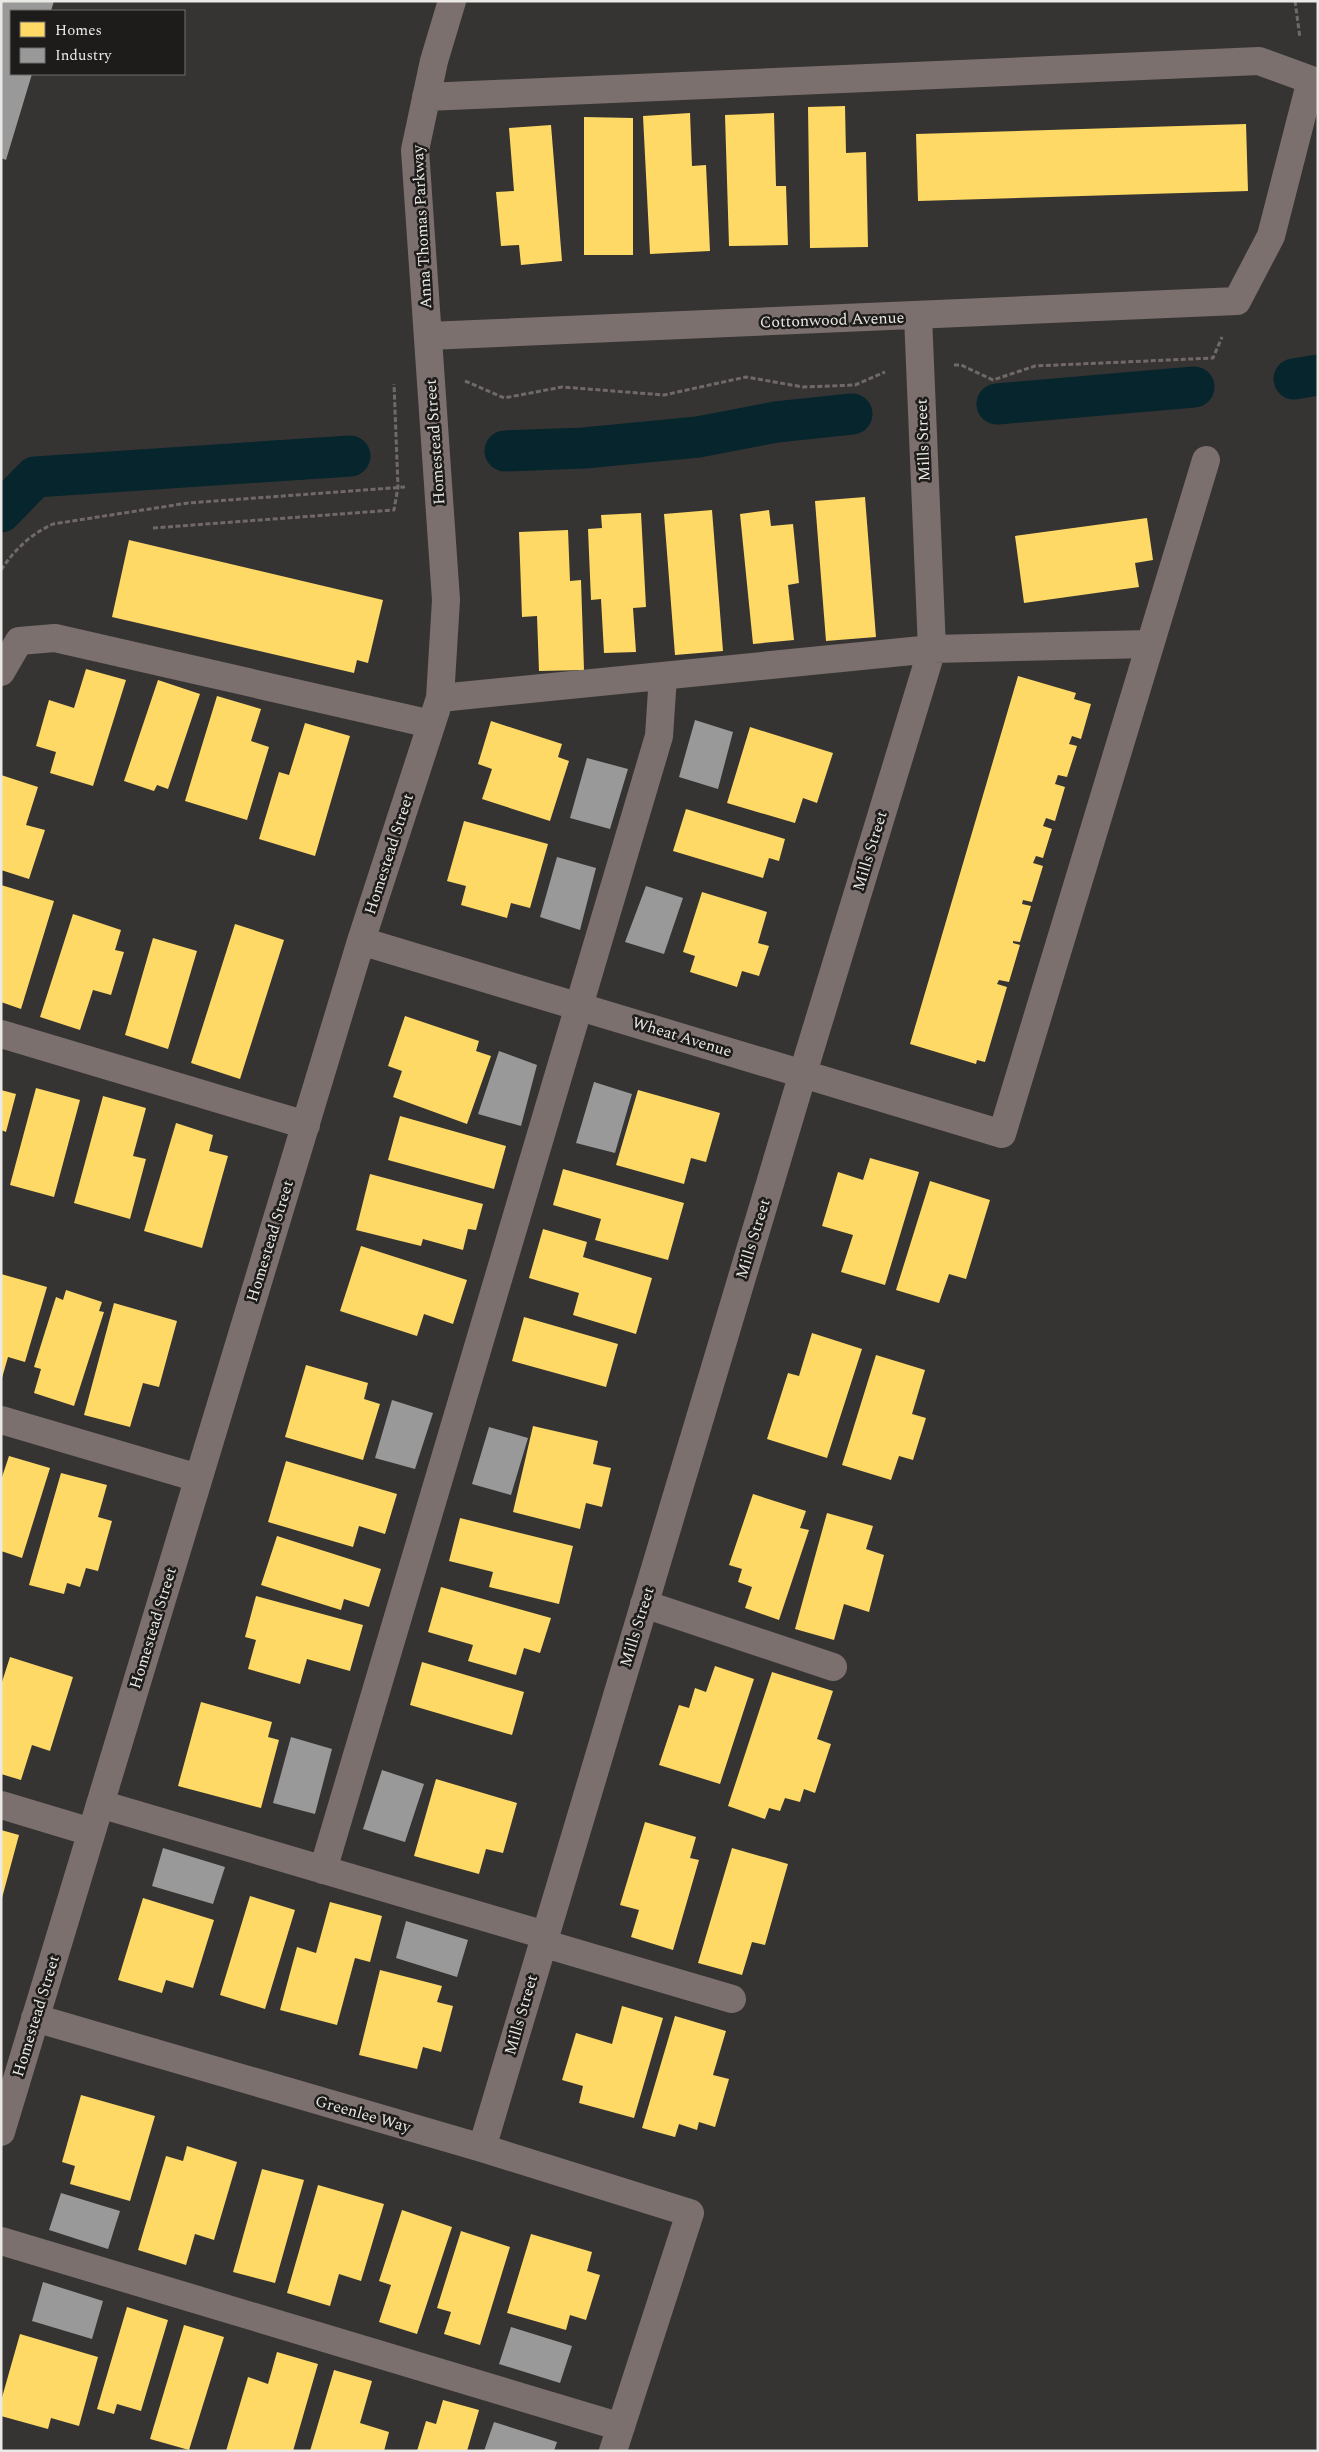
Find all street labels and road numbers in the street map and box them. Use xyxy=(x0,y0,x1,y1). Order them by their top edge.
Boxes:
street label: Anna Thomas Parkway xyxy=(406,143,438,310)
street label: Cottonwood Avenue xyxy=(759,305,905,335)
street label: Homestead Street xyxy=(419,378,451,506)
street label: Mills Street xyxy=(910,398,936,482)
street label: Homestead Street xyxy=(358,790,420,918)
street label: Mills Street xyxy=(846,808,894,894)
street label: Wheat Avenue xyxy=(629,1010,735,1064)
street label: Homestead Street xyxy=(240,1177,300,1305)
street label: Mills Street xyxy=(729,1196,777,1282)
street label: Homestead Street xyxy=(123,1564,183,1692)
street label: Mills Street xyxy=(613,1584,661,1670)
street label: Homestead Street xyxy=(6,1952,66,2080)
street label: Mills Street xyxy=(498,1972,544,2058)
street label: Greenlee Way xyxy=(312,2089,415,2139)

